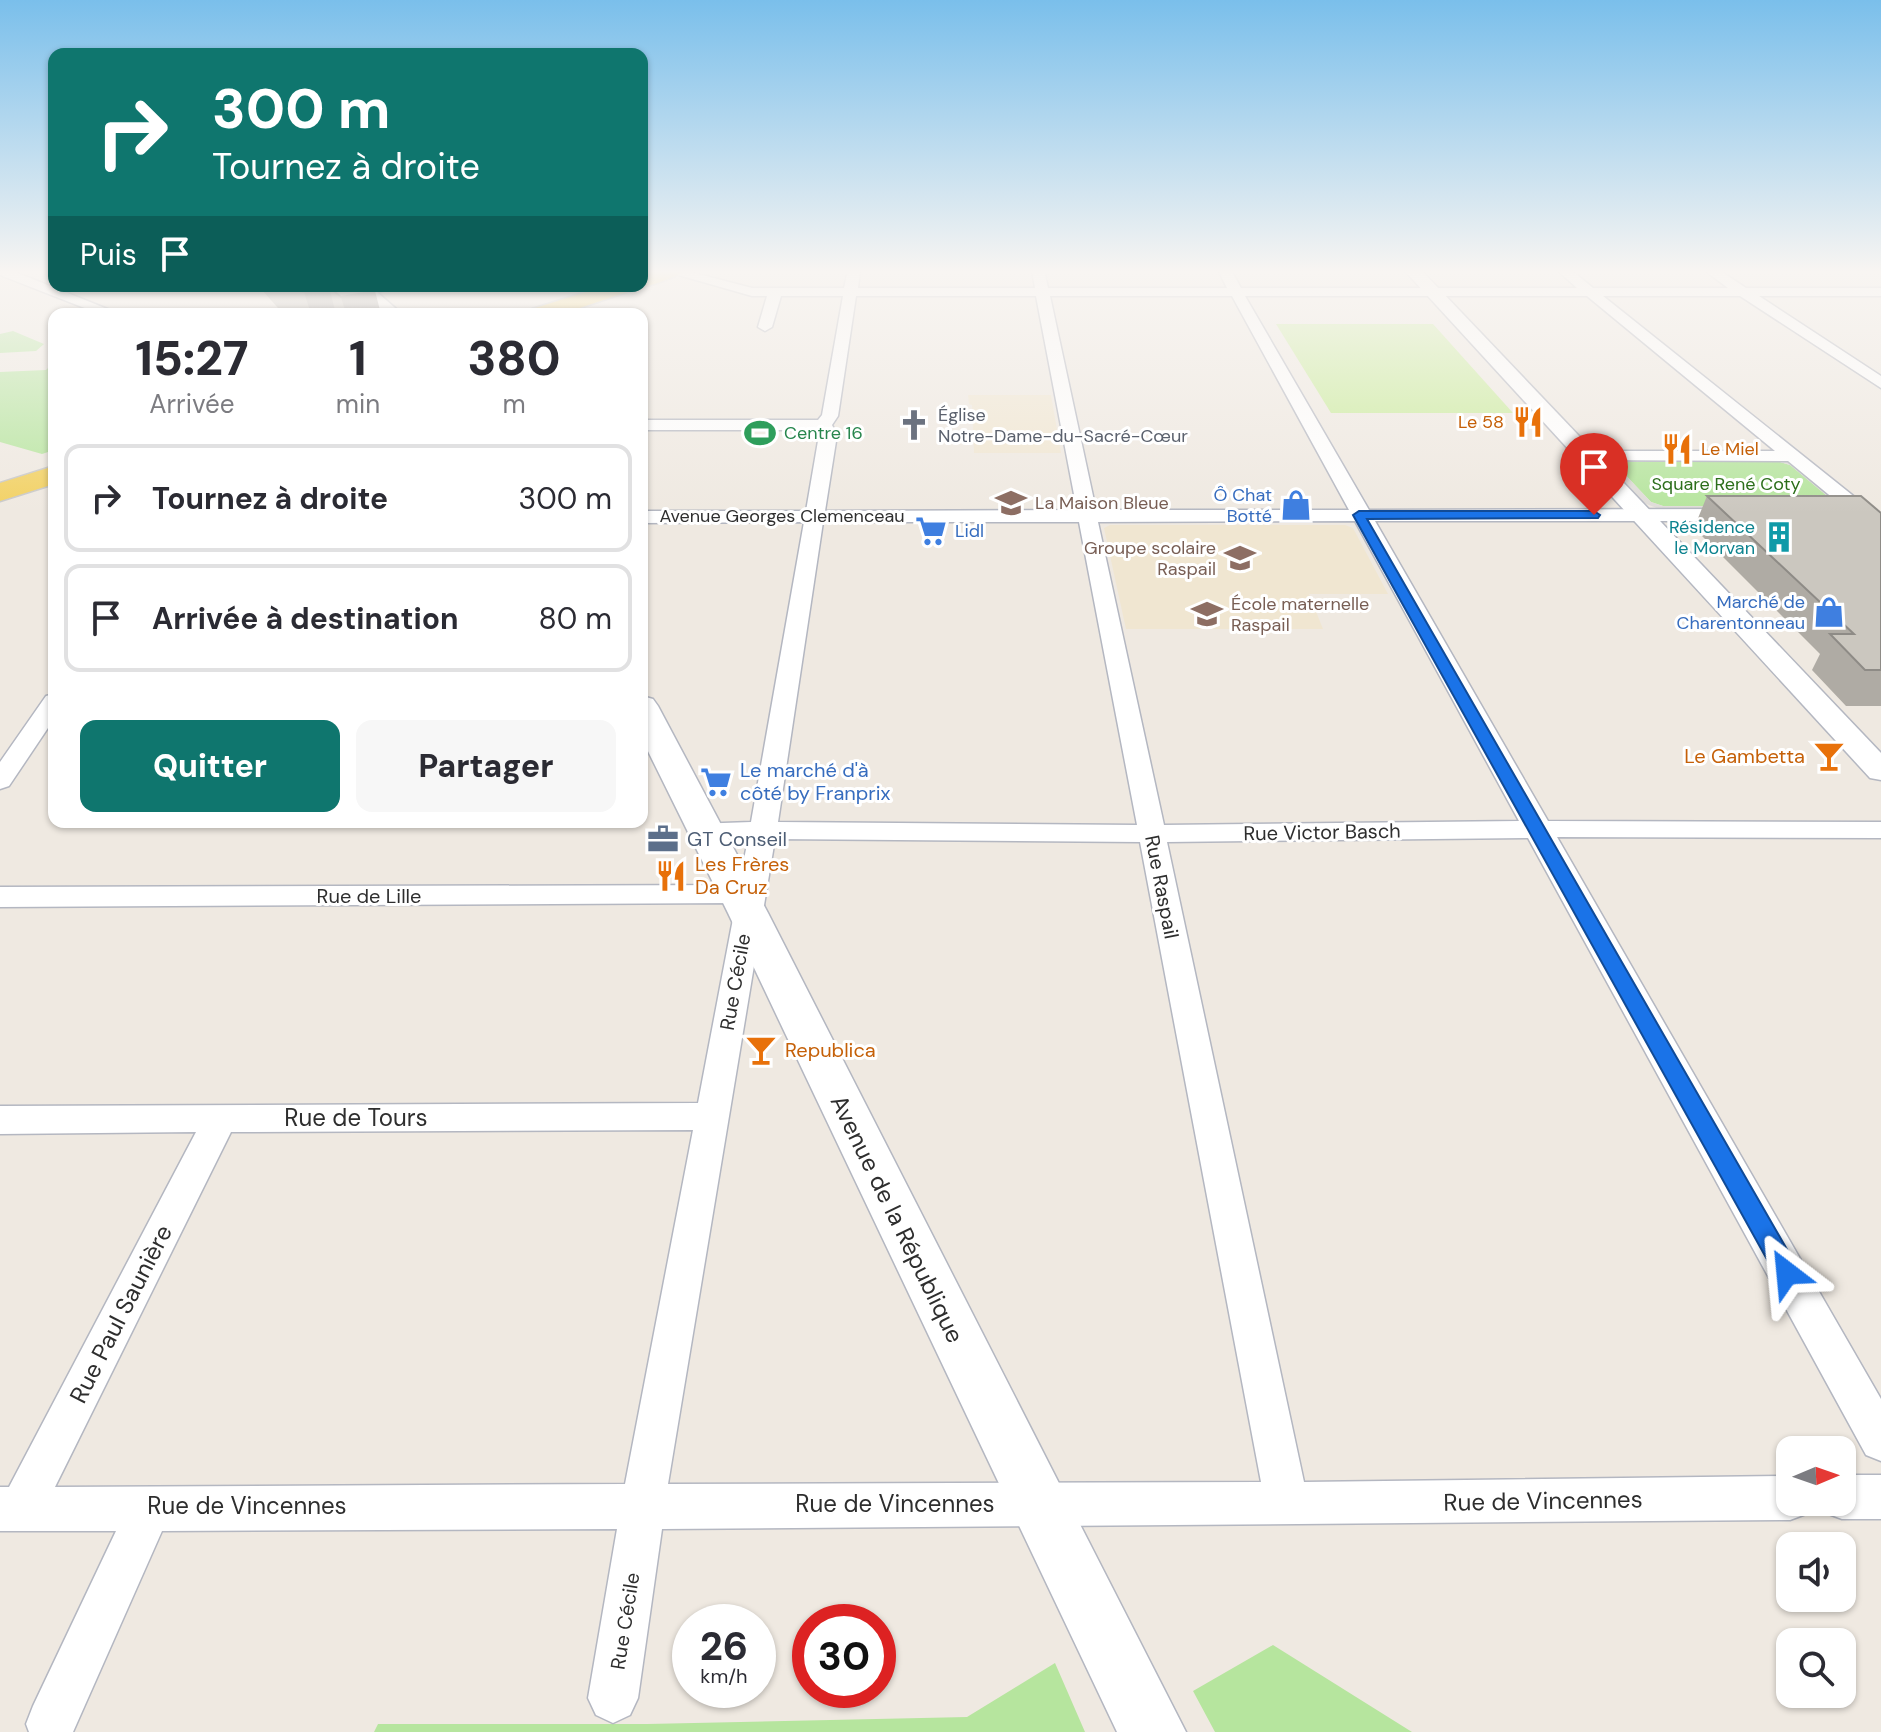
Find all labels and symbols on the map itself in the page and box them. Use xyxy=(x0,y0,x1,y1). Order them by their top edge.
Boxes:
place label: Église Notre-Dame-du-Sacré-Cœur xyxy=(938,403,1188,448)
restaurant icon: Le 58 xyxy=(1511,405,1545,439)
church icon: Église Notre-Dame-du-Sacré-Cœur xyxy=(897,408,931,442)
place label: Le 58 xyxy=(1458,410,1504,434)
sports icon: Centre 16 xyxy=(743,416,777,450)
place label: Centre 16 xyxy=(784,421,863,445)
restaurant icon: Le Miel xyxy=(1660,432,1694,466)
pin xyxy=(1560,433,1628,515)
place label: Le Miel xyxy=(1701,437,1759,461)
park label: Square René Coty xyxy=(1651,472,1801,496)
place label: Ô Chat Botté xyxy=(1213,483,1272,528)
school or university icon: La Maison Bleue xyxy=(994,486,1028,520)
shop icon: Ô Chat Botté xyxy=(1279,488,1313,522)
place label: La Maison Bleue xyxy=(1035,491,1169,515)
street label: Avenue Georges Clemenceau xyxy=(659,504,905,528)
supermarket icon: Lidl xyxy=(914,514,948,548)
place label: Résidence le Morvan xyxy=(1669,515,1755,560)
place label: Lidl xyxy=(955,519,984,543)
building icon: Résidence le Morvan xyxy=(1762,520,1796,554)
place label: Groupe scolaire Raspail xyxy=(1084,536,1216,581)
school or university icon: Groupe scolaire Raspail xyxy=(1223,541,1257,575)
place label: Marché de Charentonneau xyxy=(1677,590,1805,635)
place label: École maternelle Raspail xyxy=(1231,592,1369,637)
shop icon: Marché de Charentonneau xyxy=(1812,595,1846,629)
school or university icon: École maternelle Raspail xyxy=(1190,597,1224,631)
bar icon: Le Gambetta xyxy=(1812,739,1846,773)
place label: Le Gambetta xyxy=(1684,743,1805,769)
place label: Le marché d'à côté by Franprix xyxy=(740,757,890,806)
supermarket icon: Le marché d'à côté by Franprix xyxy=(699,765,733,799)
street label: Rue Victor Basch xyxy=(1243,818,1401,846)
office icon: GT Conseil xyxy=(646,822,680,856)
place label: GT Conseil xyxy=(687,826,787,852)
street label: Rue Raspail xyxy=(1139,833,1185,941)
place label: Les Frères Da Cruz xyxy=(695,851,789,900)
restaurant icon: Les Frères Da Cruz xyxy=(654,859,688,893)
street label: Rue de Lille xyxy=(317,883,421,909)
street label: Rue Cécile xyxy=(714,932,756,1032)
bar icon: Republica xyxy=(744,1033,778,1067)
place label: Republica xyxy=(785,1037,876,1063)
street label: Avenue de la République xyxy=(824,1090,971,1348)
street label: Rue de Tours xyxy=(284,1102,428,1133)
street label: Rue Paul Saunière xyxy=(62,1219,179,1408)
position arrow xyxy=(1745,1231,1829,1315)
north arrow xyxy=(1776,1436,1856,1516)
street label: Rue de Vincennes xyxy=(1443,1483,1643,1518)
street label: Rue de Vincennes xyxy=(795,1488,995,1519)
street label: Rue de Vincennes xyxy=(147,1490,347,1521)
street label: Rue Cécile xyxy=(605,1571,645,1671)
speed limit sign: 30 xyxy=(792,1604,896,1708)

